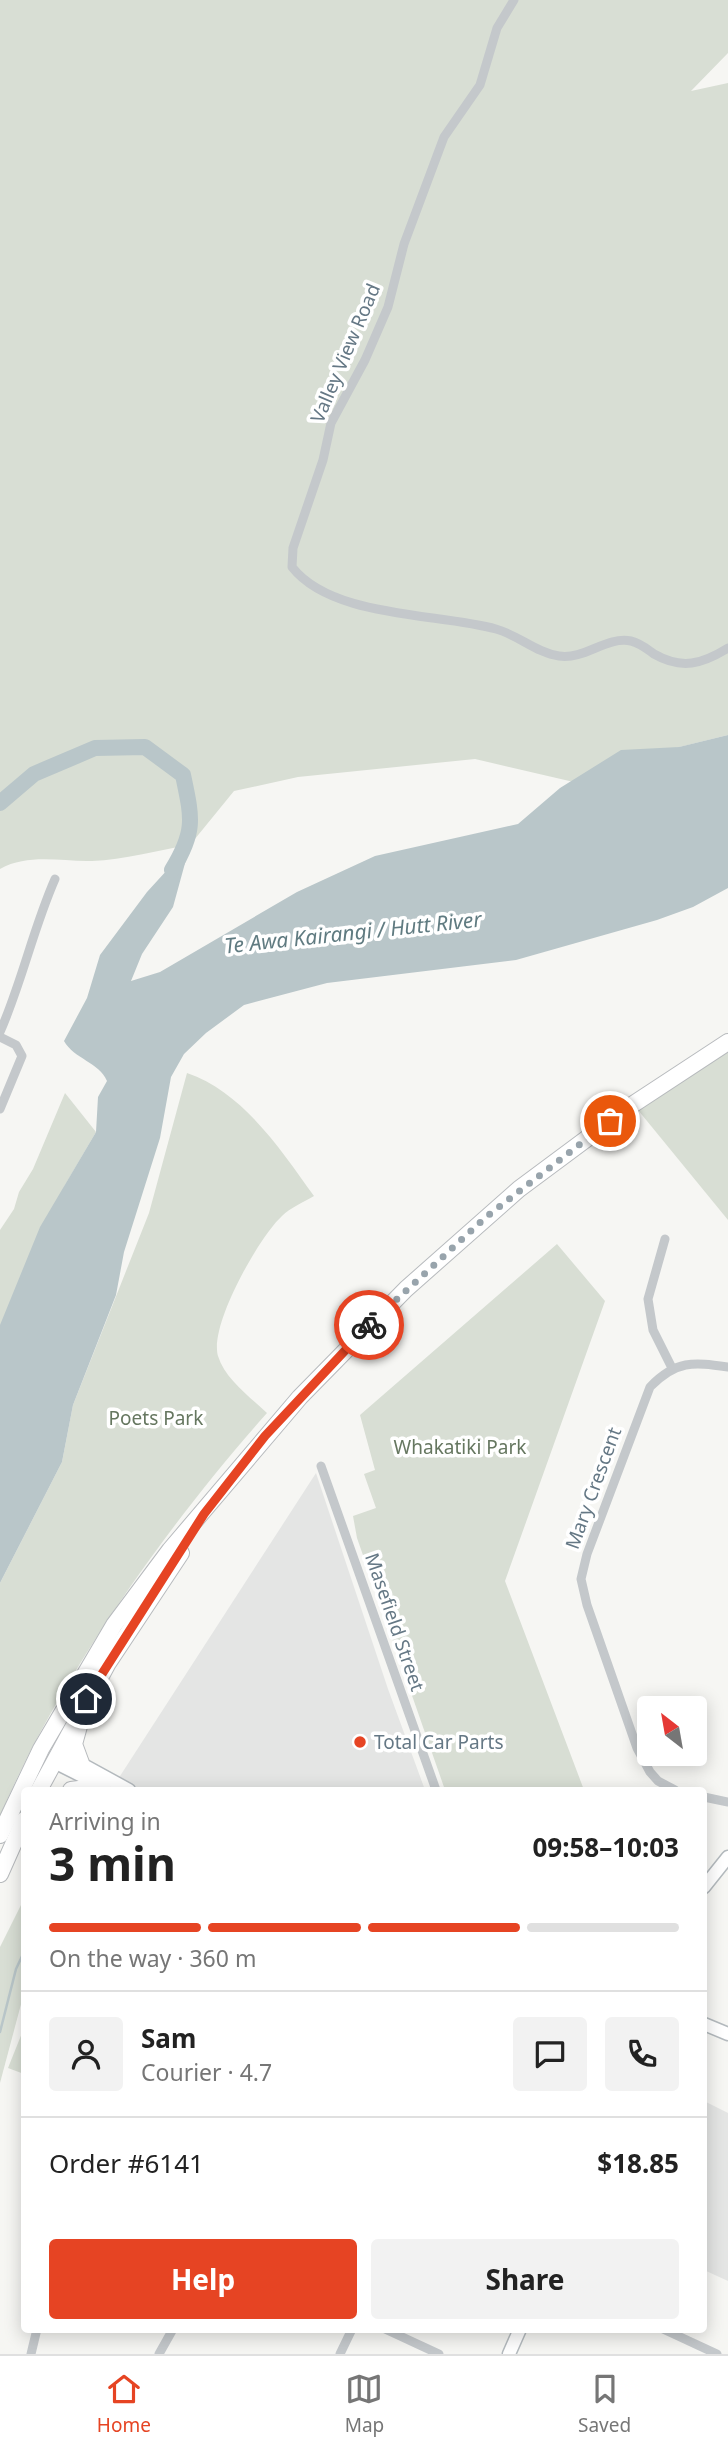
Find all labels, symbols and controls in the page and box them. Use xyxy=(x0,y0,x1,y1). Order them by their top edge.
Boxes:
street label: Valley View Road xyxy=(304,280,386,426)
water label: Te Awa Kairangi / Hutt River xyxy=(223,904,485,959)
pin xyxy=(580,1091,640,1151)
icon: bag xyxy=(591,1102,629,1140)
courier xyxy=(334,1290,404,1360)
icon: bike xyxy=(350,1306,388,1344)
park label: Poets Park xyxy=(109,1405,203,1431)
street label: Mary Crescent xyxy=(559,1423,627,1553)
park label: Whakatiki Park xyxy=(394,1434,526,1460)
street label: Masefield Street xyxy=(359,1549,431,1695)
pin xyxy=(56,1669,116,1729)
icon: home xyxy=(67,1680,105,1718)
north arrow xyxy=(637,1696,707,1766)
map controls xyxy=(637,1696,707,1766)
place label: Total Car Parts xyxy=(374,1729,504,1755)
marker: Total Car Parts xyxy=(352,1734,368,1750)
text: Arriving in xyxy=(49,1805,161,1837)
text: 09:58–10:03 xyxy=(532,1829,679,1865)
text: 3 min xyxy=(49,1832,176,1894)
text: On the way · 360 m xyxy=(49,1942,256,1974)
button: person xyxy=(49,2017,123,2091)
button: chat xyxy=(513,2017,587,2091)
button: phone xyxy=(605,2017,679,2091)
text: Sam xyxy=(141,2020,196,2056)
text: Courier · 4.7 xyxy=(141,2056,272,2088)
text: Order #6141 xyxy=(49,2145,204,2181)
text: $18.85 xyxy=(597,2145,679,2181)
button: Help xyxy=(49,2239,357,2319)
button: Share xyxy=(371,2239,679,2319)
tab: Home xyxy=(97,2370,151,2438)
tab: Map xyxy=(345,2370,384,2438)
tab: Saved xyxy=(578,2370,631,2438)

